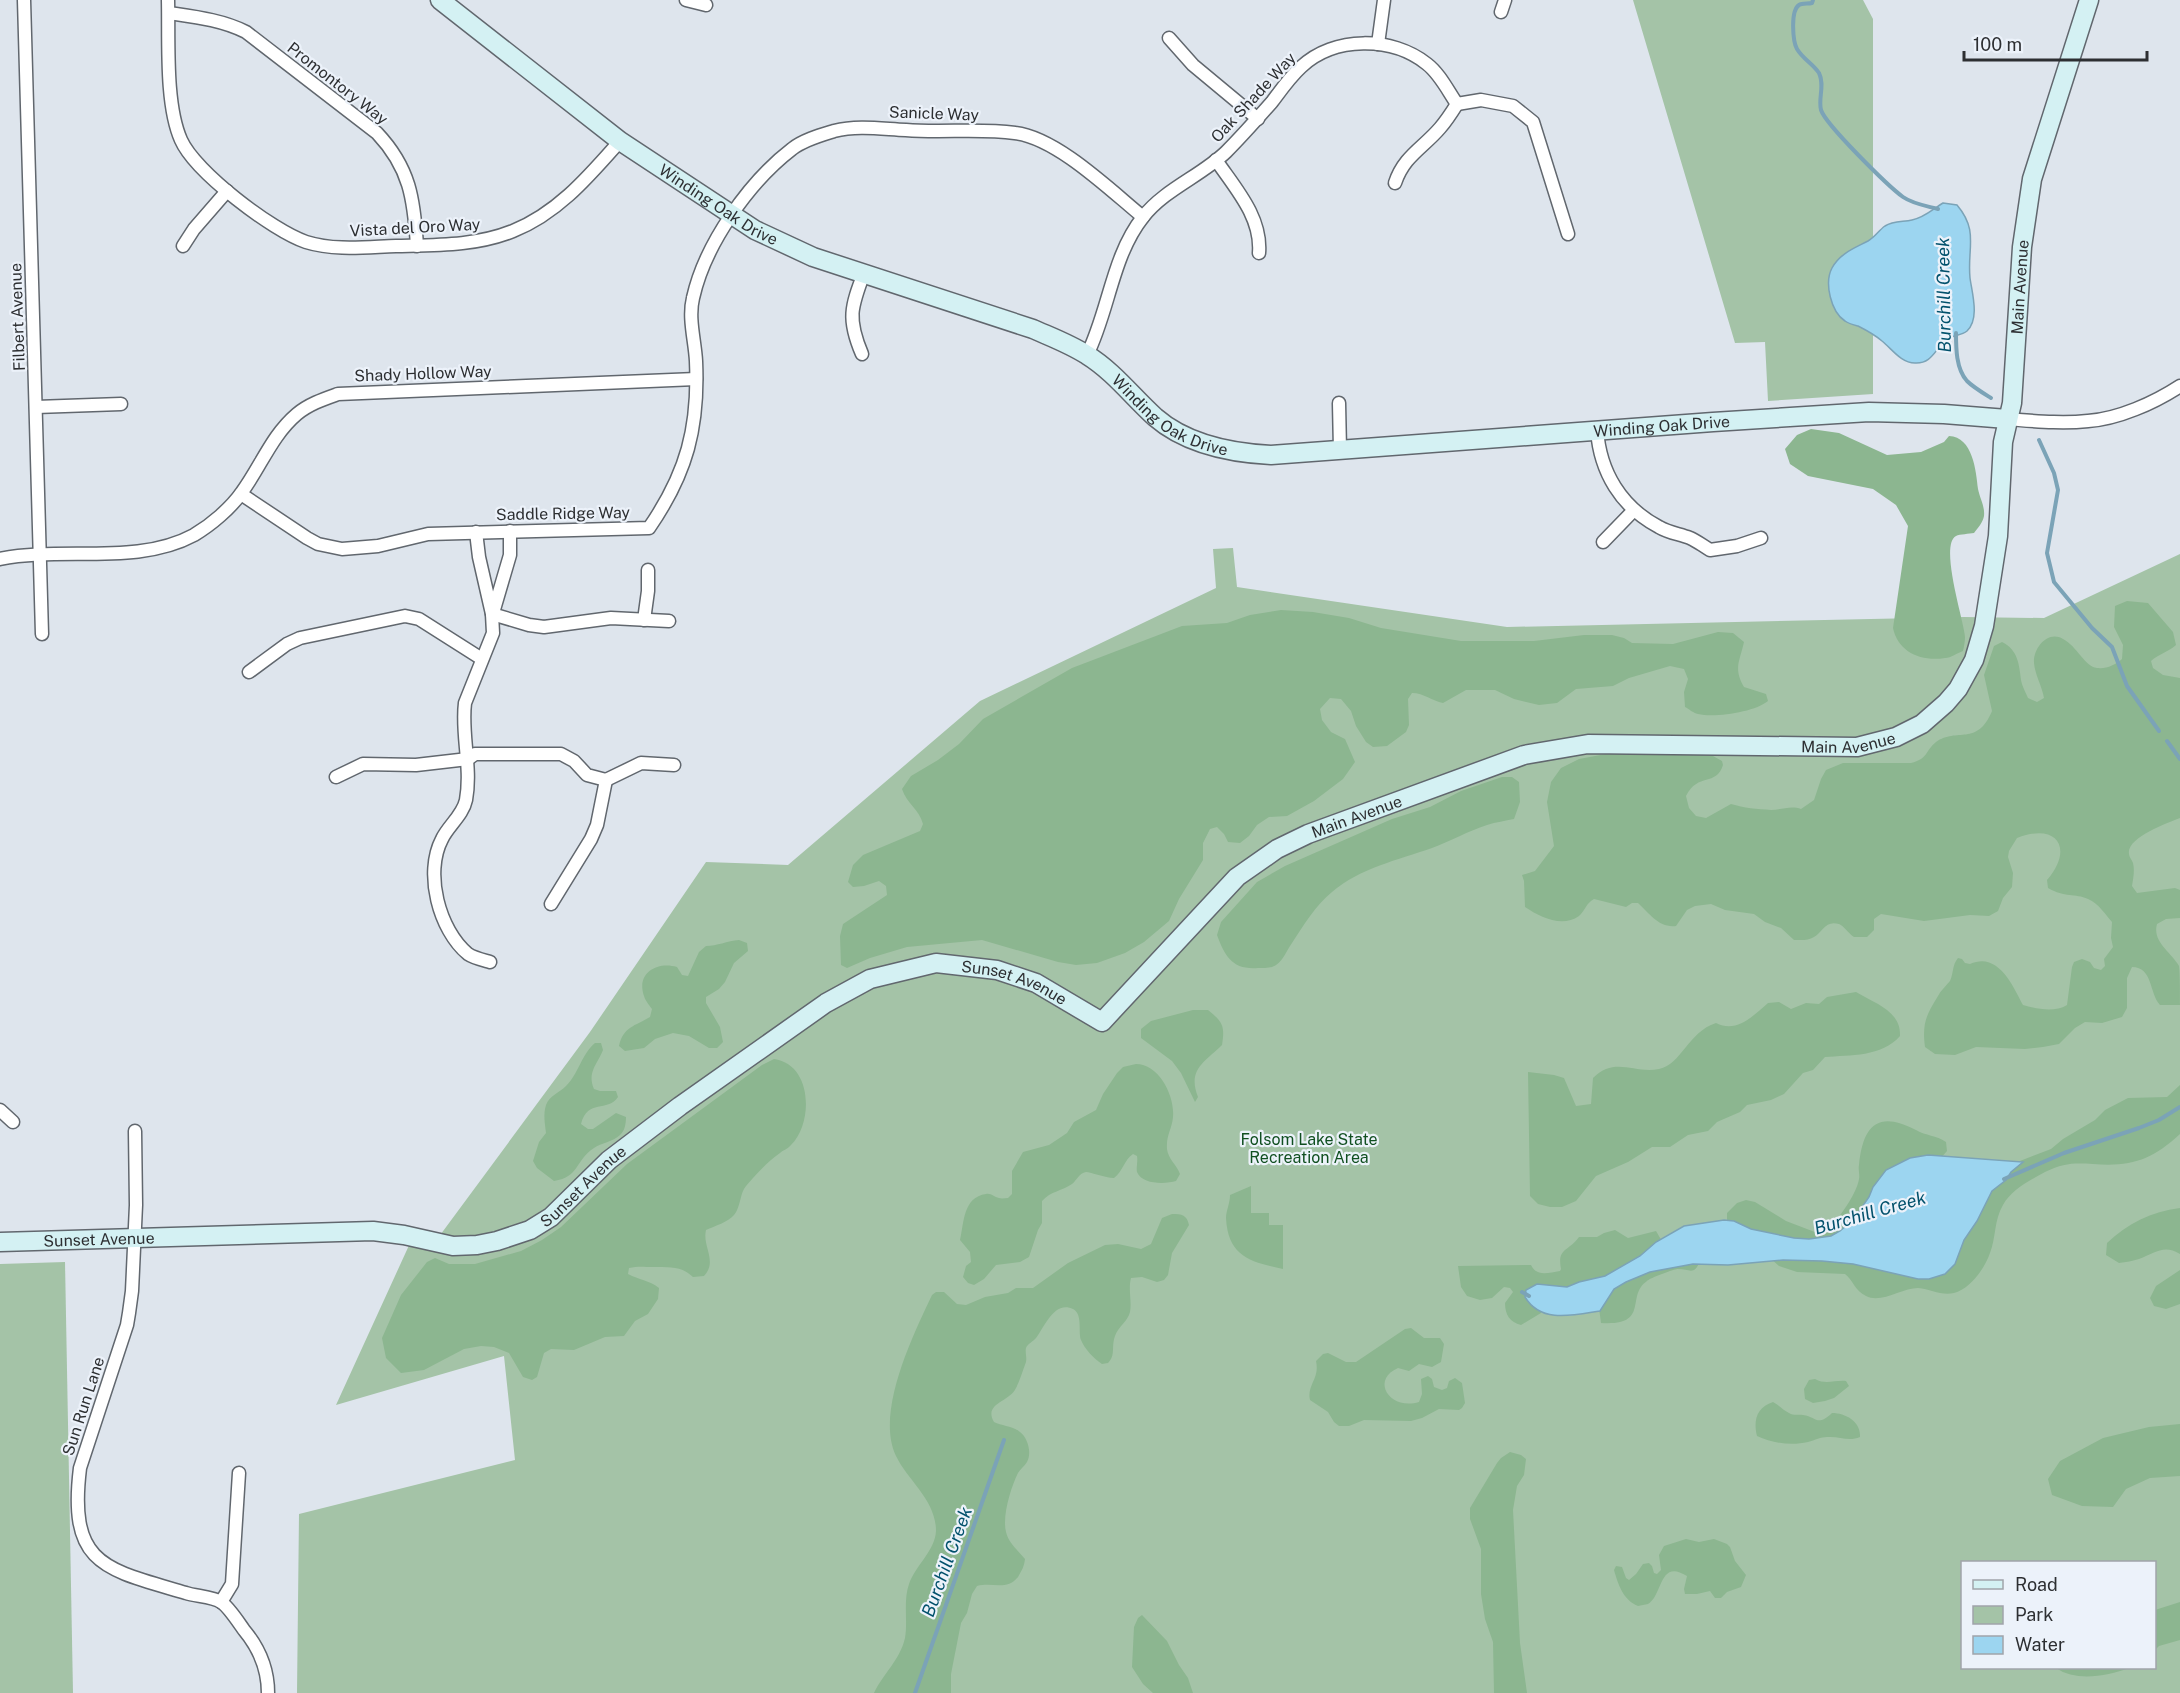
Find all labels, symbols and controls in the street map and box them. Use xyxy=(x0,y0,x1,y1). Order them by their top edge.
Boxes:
scale bar xyxy=(1964,24,2147,62)
text: 100 m xyxy=(1973,34,2022,55)
street label: Promontory Way xyxy=(284,38,392,129)
street label: Oak Shade Way xyxy=(1207,48,1300,146)
street label: Sanicle Way xyxy=(889,102,980,125)
street label: Winding Oak Drive xyxy=(655,160,781,249)
street label: Vista del Oro Way xyxy=(349,215,481,240)
water label: Burchill Creek xyxy=(1932,237,1955,353)
street label: Main Avenue xyxy=(2007,238,2033,335)
street label: Filbert Avenue xyxy=(6,263,29,371)
street label: Shady Hollow Way xyxy=(354,362,493,385)
street label: Winding Oak Drive xyxy=(1108,371,1230,460)
street label: Winding Oak Drive xyxy=(1593,412,1731,441)
street label: Saddle Ridge Way xyxy=(496,503,631,524)
street label: Main Avenue xyxy=(1801,729,1898,757)
street label: Main Avenue xyxy=(1309,791,1405,842)
street label: Sunset Avenue xyxy=(960,957,1070,1009)
park label: Folsom Lake State Recreation Area xyxy=(1240,1130,1378,1167)
street label: Sunset Avenue xyxy=(537,1141,630,1231)
water label: Burchill Creek xyxy=(1812,1186,1928,1238)
street label: Sunset Avenue xyxy=(43,1228,155,1251)
street label: Sun Run Lane xyxy=(59,1354,108,1458)
water label: Burchill Creek xyxy=(917,1504,976,1620)
legend xyxy=(1961,1561,2156,1669)
text: Road xyxy=(2015,1574,2058,1595)
text: Park xyxy=(2015,1604,2053,1625)
text: Water xyxy=(2015,1634,2065,1655)

